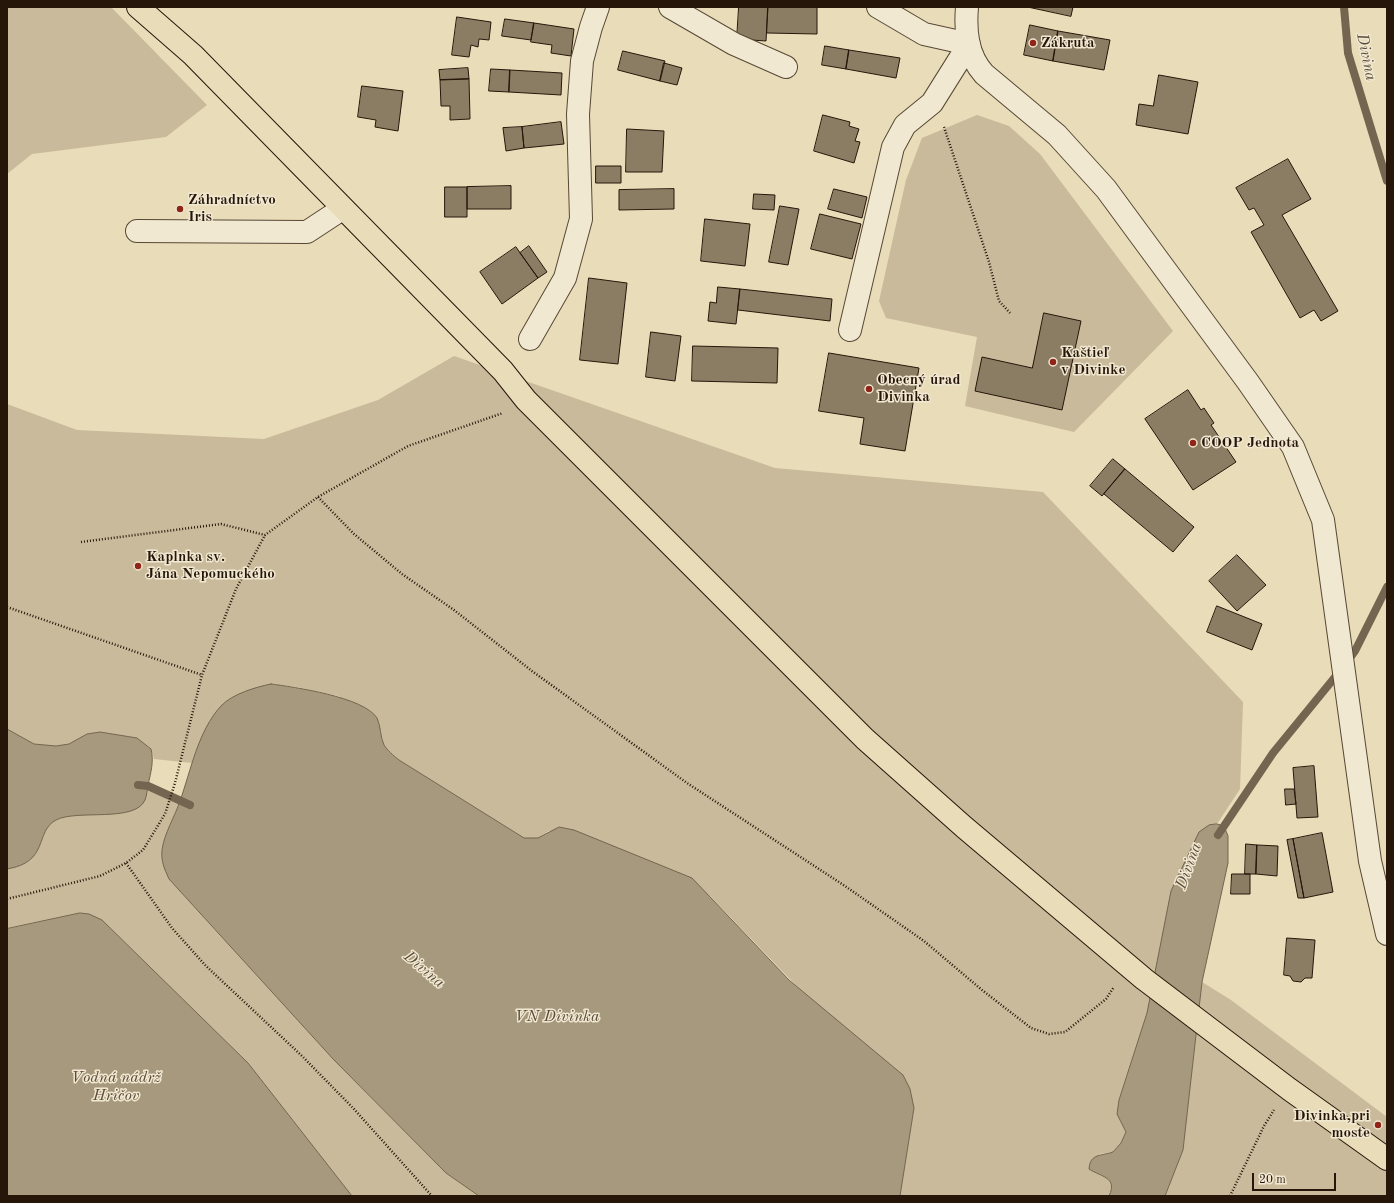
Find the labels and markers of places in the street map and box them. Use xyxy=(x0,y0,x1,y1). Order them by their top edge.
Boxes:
place label: Zákruta xyxy=(1041,34,1095,52)
marker: Zákruta xyxy=(1028,38,1038,48)
place label: Záhradníctvo Iris xyxy=(188,191,276,226)
marker: Záhradníctvo Iris xyxy=(175,204,185,214)
place label: Kaštieľ v Divinke xyxy=(1061,344,1126,379)
marker: Kaštieľ v Divinke xyxy=(1048,357,1058,367)
place label: Obecný úrad Divinka xyxy=(877,371,961,406)
marker: Obecný úrad Divinka xyxy=(864,384,874,394)
place label: COOP Jednota xyxy=(1201,434,1299,452)
marker: COOP Jednota xyxy=(1188,438,1198,448)
place label: Kaplnka sv. Jána Nepomuckého xyxy=(146,548,275,583)
marker: Kaplnka sv. Jána Nepomuckého xyxy=(133,561,143,571)
place label: Divinka,pri moste xyxy=(1294,1107,1370,1142)
marker: Divinka,pri moste xyxy=(1373,1120,1383,1130)

